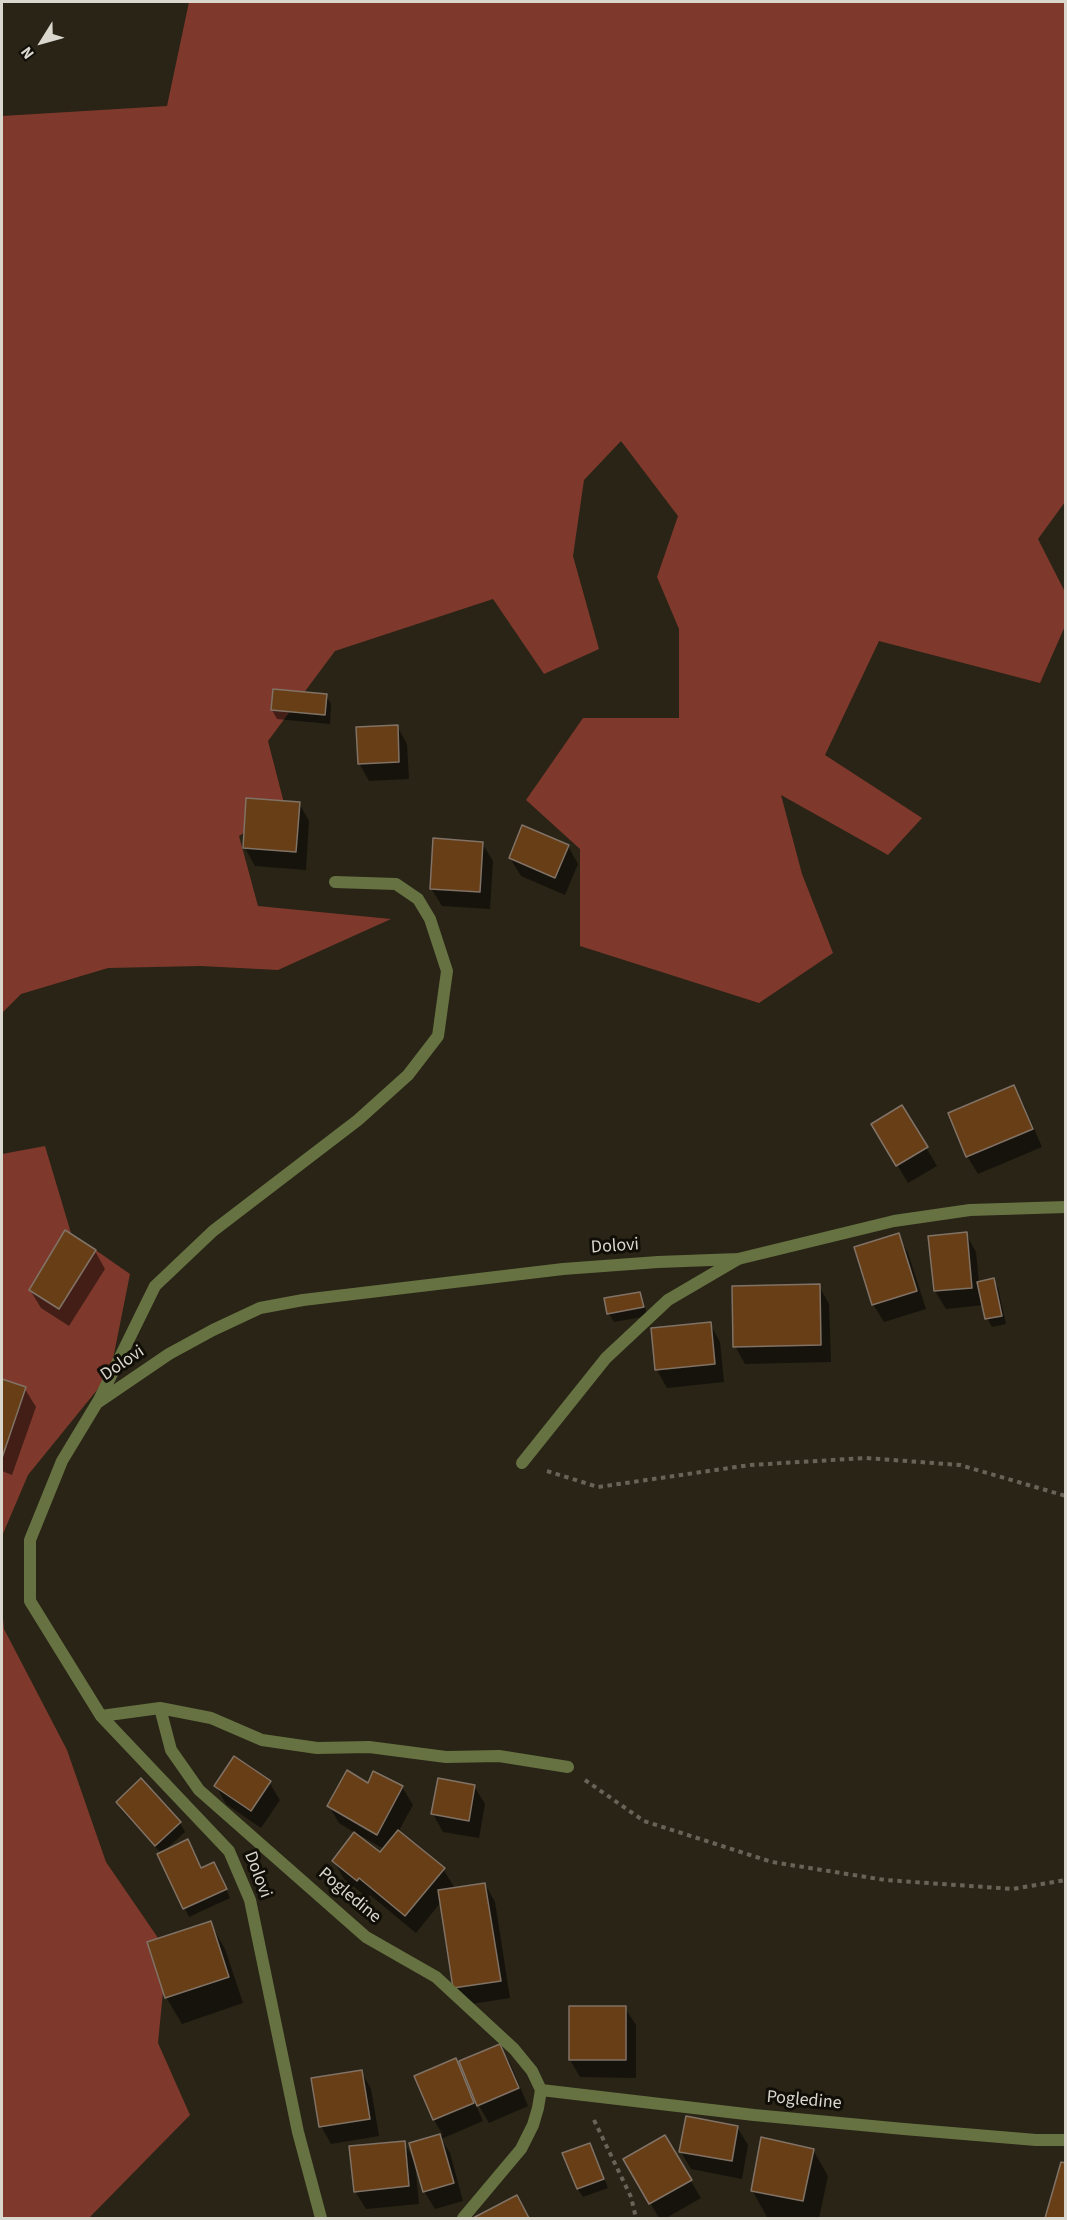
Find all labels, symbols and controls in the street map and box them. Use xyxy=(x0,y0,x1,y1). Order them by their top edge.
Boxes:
north arrow xyxy=(12,12,72,72)
text: N xyxy=(16,42,40,64)
street label: Dolovi xyxy=(590,1235,640,1259)
street label: Dolovi xyxy=(97,1342,149,1386)
street label: Dolovi xyxy=(238,1849,276,1901)
street label: Pogledine xyxy=(313,1864,385,1928)
street label: Pogledine xyxy=(766,2087,842,2115)

